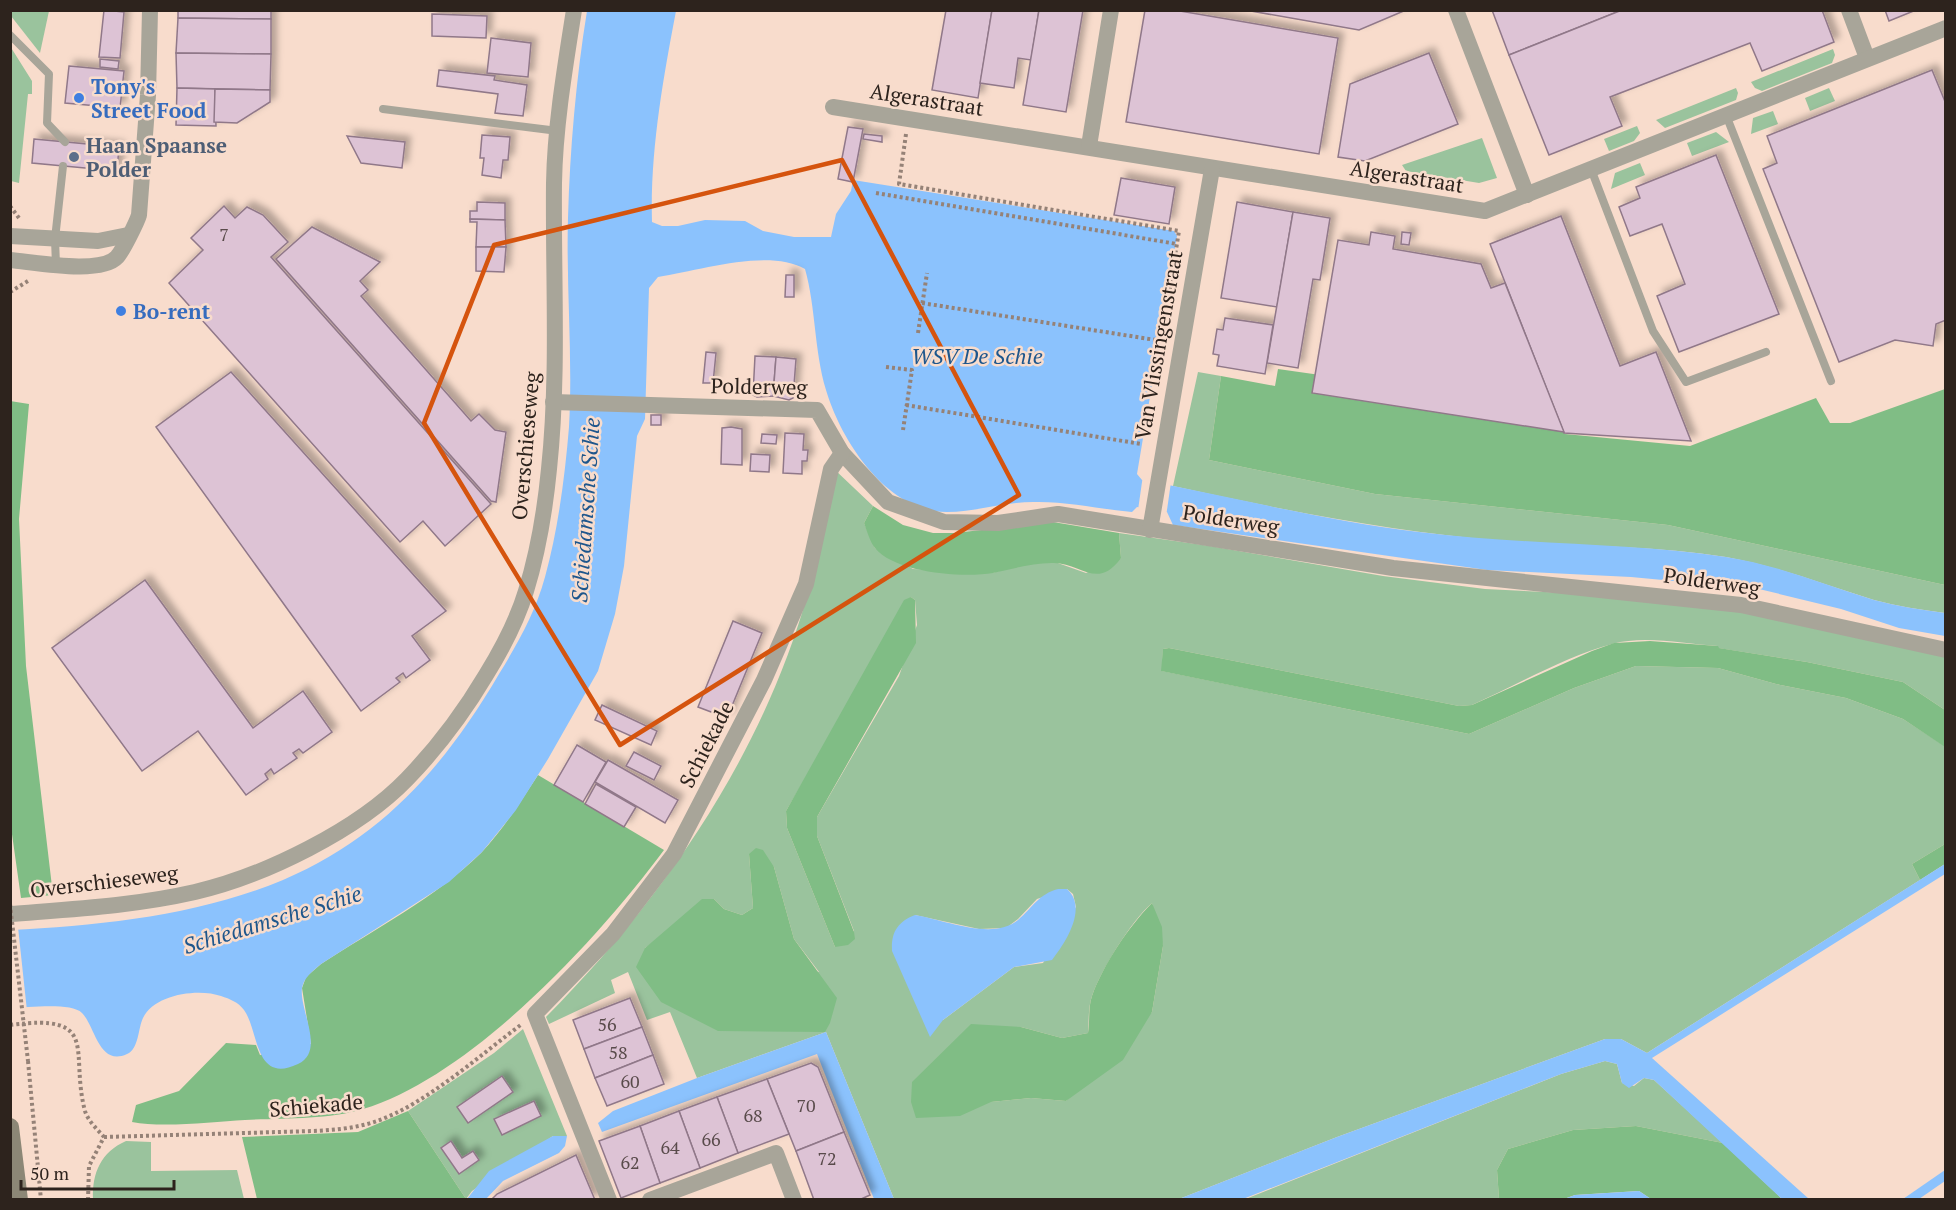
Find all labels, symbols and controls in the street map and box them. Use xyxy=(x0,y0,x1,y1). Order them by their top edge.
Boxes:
place label: Tony's Street Food xyxy=(91,72,207,124)
street label: Algerastraat xyxy=(868,76,986,122)
marker: Tony's Street Food xyxy=(72,91,86,105)
place label: Haan Spaanse Polder xyxy=(86,131,227,183)
marker: Haan Spaanse Polder xyxy=(67,150,81,164)
street label: Algerastraat xyxy=(1348,153,1466,199)
house number: 7 xyxy=(219,222,229,246)
street label: Van Vlissingenstraat xyxy=(1128,248,1189,442)
place label: Bo-rent xyxy=(133,297,211,325)
marker: Bo-rent xyxy=(114,304,128,318)
water label: WSV De Schie xyxy=(911,341,1043,370)
street label: Overschieseweg xyxy=(505,370,546,521)
street label: Polderweg xyxy=(710,371,809,401)
water label: Schiedamsche Schie xyxy=(564,417,606,603)
street label: Polderweg xyxy=(1181,498,1282,541)
street label: Polderweg xyxy=(1662,560,1763,602)
street label: Schiekade xyxy=(672,696,740,792)
street label: Overschieseweg xyxy=(28,858,180,904)
water label: Schiedamsche Schie xyxy=(179,878,365,960)
house number: 56 xyxy=(597,1012,617,1036)
house number: 58 xyxy=(608,1040,628,1064)
house number: 60 xyxy=(620,1069,640,1093)
street label: Schiekade xyxy=(268,1087,364,1123)
house number: 70 xyxy=(796,1093,816,1117)
house number: 68 xyxy=(743,1103,763,1127)
house number: 66 xyxy=(701,1127,721,1151)
house number: 64 xyxy=(660,1135,680,1159)
house number: 72 xyxy=(817,1146,837,1170)
house number: 62 xyxy=(620,1150,640,1174)
scale bar xyxy=(21,1153,174,1191)
text: 50 m xyxy=(30,1161,70,1185)

